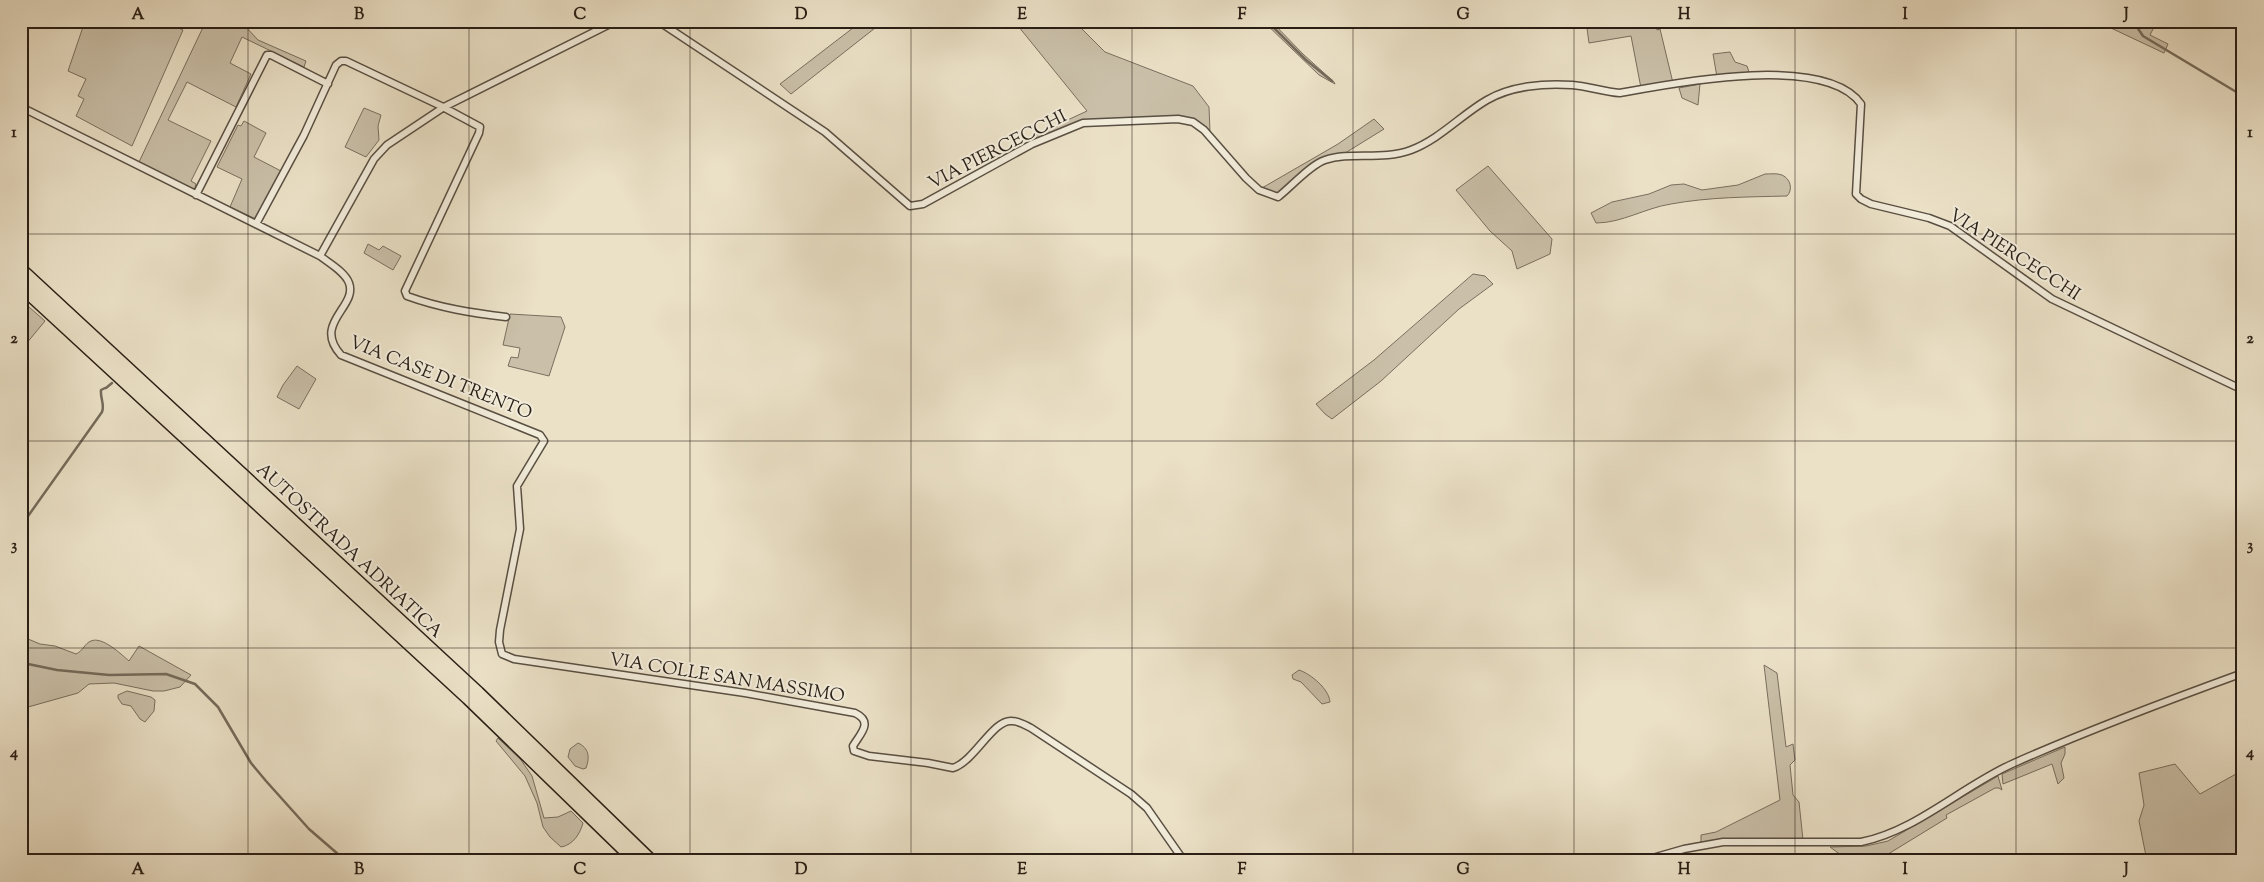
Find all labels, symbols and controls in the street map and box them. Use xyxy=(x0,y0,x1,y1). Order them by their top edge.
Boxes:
text: A xyxy=(132,4,145,27)
text: B xyxy=(354,4,364,27)
text: C xyxy=(574,4,587,27)
text: D xyxy=(795,4,808,27)
text: E xyxy=(1017,4,1027,27)
text: F xyxy=(1238,4,1247,27)
text: G xyxy=(1456,4,1470,27)
text: H xyxy=(1678,4,1691,27)
text: I xyxy=(1902,4,1908,27)
text: J xyxy=(2122,4,2129,27)
street label: VIA PIERCECCHI xyxy=(924,104,1072,197)
text: 1 xyxy=(11,122,17,145)
text: 1 xyxy=(2247,122,2253,145)
street label: VIA PIERCECCHI xyxy=(1943,203,2085,308)
text: 2 xyxy=(10,328,18,351)
text: 2 xyxy=(2246,328,2254,351)
street label: VIA CASE DI TRENTO xyxy=(345,330,536,427)
street label: AUTOSTRADA ADRIATICA xyxy=(250,458,448,645)
text: 3 xyxy=(11,535,18,558)
text: 3 xyxy=(2247,535,2254,558)
street label: VIA COLLE SAN MASSIMO xyxy=(607,648,846,710)
text: 4 xyxy=(9,742,18,765)
text: 4 xyxy=(2245,742,2254,765)
text: A xyxy=(132,859,145,882)
text: B xyxy=(354,859,364,882)
text: C xyxy=(574,859,587,882)
text: D xyxy=(795,859,808,882)
text: E xyxy=(1017,859,1027,882)
text: F xyxy=(1238,859,1247,882)
text: G xyxy=(1456,859,1470,882)
text: H xyxy=(1678,859,1691,882)
text: I xyxy=(1902,859,1908,882)
text: J xyxy=(2122,859,2129,882)

